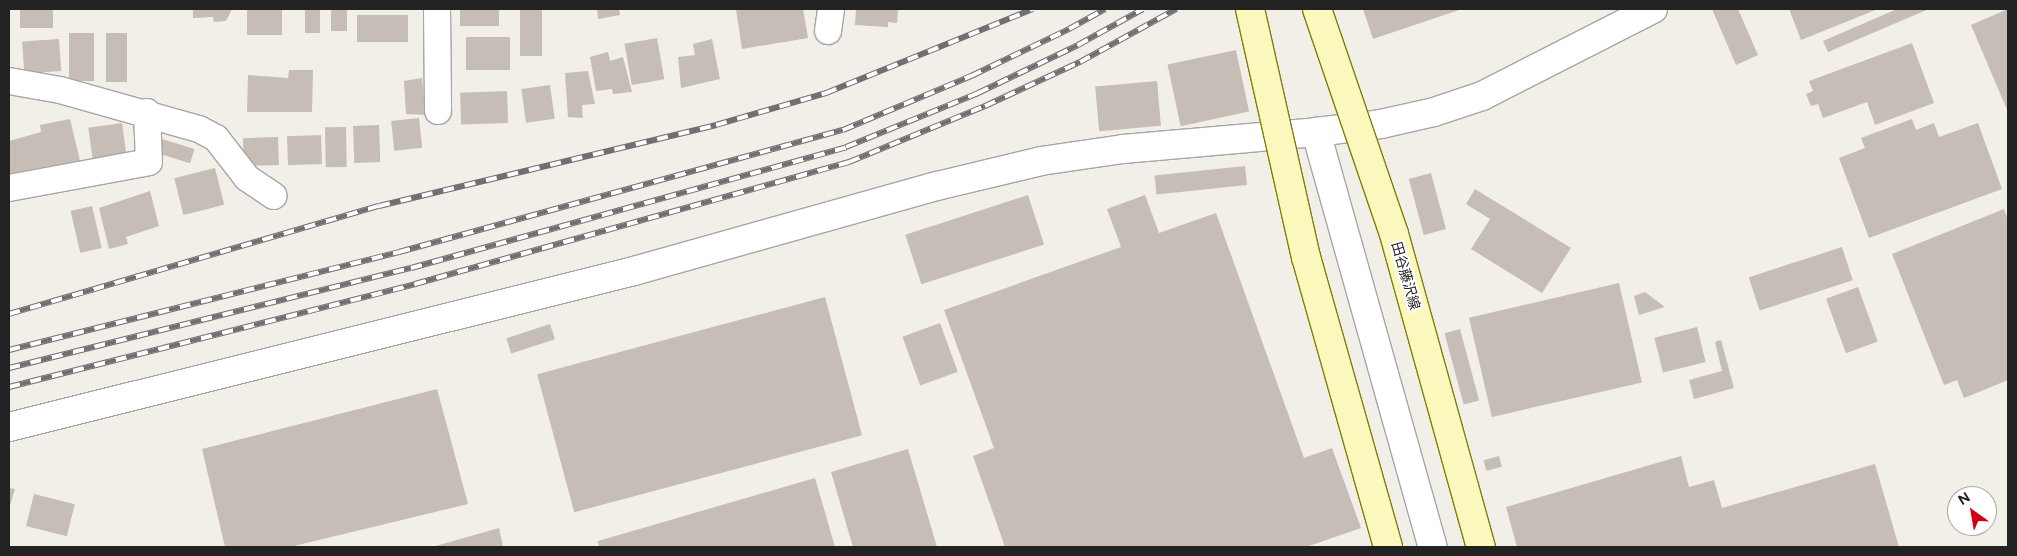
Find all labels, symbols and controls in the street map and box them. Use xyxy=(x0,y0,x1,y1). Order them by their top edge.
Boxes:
street label: 田谷藤沢線 xyxy=(1387,240,1423,312)
north arrow xyxy=(1947,486,1997,536)
text: N xyxy=(1955,489,1973,509)

